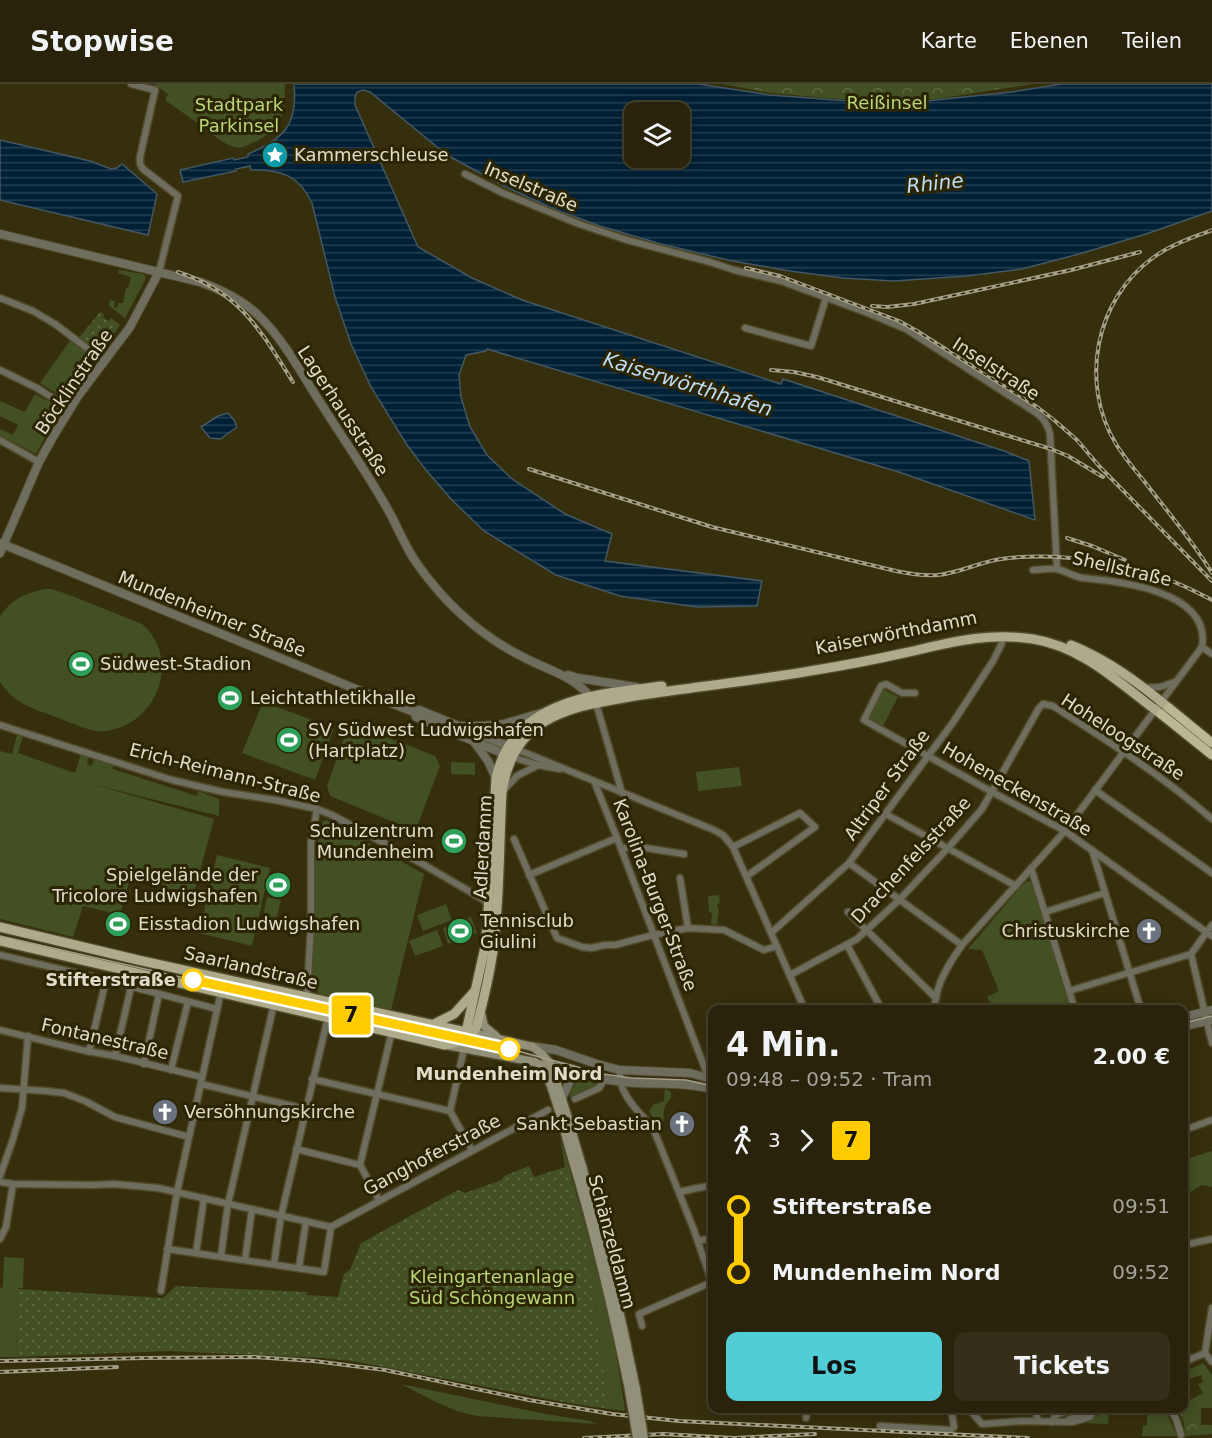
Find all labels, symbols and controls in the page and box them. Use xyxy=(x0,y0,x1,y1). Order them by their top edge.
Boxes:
text: Stopwise xyxy=(30,25,174,58)
text: Karte xyxy=(921,29,977,53)
text: Ebenen xyxy=(1010,29,1089,53)
text: Teilen xyxy=(1122,29,1182,53)
park label: Reißinsel xyxy=(847,92,927,113)
park label: Stadtpark Parkinsel xyxy=(195,94,284,136)
map controls xyxy=(624,102,690,168)
button: layers xyxy=(624,102,690,168)
place icon: Kammerschleuse xyxy=(260,140,290,170)
place label: Kammerschleuse xyxy=(294,144,449,165)
street label: Inselstraße xyxy=(481,157,581,216)
water label: Rhine xyxy=(905,168,965,198)
street label: Böcklinstraße xyxy=(31,325,117,438)
street label: Inselstraße xyxy=(949,333,1044,404)
street label: Lagerhausstraße xyxy=(293,342,393,480)
water label: Kaiserwörthhafen xyxy=(601,347,775,421)
street label: Shellstraße xyxy=(1070,547,1174,590)
street label: Mundenheimer Straße xyxy=(115,566,309,661)
street label: Kaiserwörthdamm xyxy=(813,607,979,659)
sports icon: Südwest-Stadion xyxy=(66,649,96,679)
place label: Südwest-Stadion xyxy=(100,653,251,674)
sports icon: Leichtathletikhalle xyxy=(215,683,245,713)
place label: Leichtathletikhalle xyxy=(250,687,416,708)
street label: Hoheloogstraße xyxy=(1058,689,1189,784)
place label: SV Südwest Ludwigshafen (Hartplatz) xyxy=(308,719,544,761)
sports icon: SV Südwest Ludwigshafen (Hartplatz) xyxy=(274,725,304,755)
street label: Altriper Straße xyxy=(839,725,934,844)
street label: Hoheneckenstraße xyxy=(939,737,1096,840)
street label: Erich-Reimann-Straße xyxy=(127,739,323,806)
street label: Drachenfelsstraße xyxy=(847,792,975,927)
street label: Adlerdamm xyxy=(469,794,496,900)
street label: Karolina-Burger-Straße xyxy=(609,796,702,994)
place label: Schulzentrum Mundenheim xyxy=(310,820,434,862)
sports icon: Schulzentrum Mundenheim xyxy=(439,826,469,856)
place label: Spielgelände der Tricolore Ludwigshafen xyxy=(51,864,259,906)
sports icon: Spielgelände der Tricolore Ludwigshafen xyxy=(263,870,293,900)
sports icon: Eisstadion Ludwigshafen xyxy=(103,909,133,939)
place label: Tennisclub Giulini xyxy=(479,910,574,952)
place label: Eisstadion Ludwigshafen xyxy=(138,913,360,934)
sports icon: Tennisclub Giulini xyxy=(445,916,475,946)
church icon: Christuskirche xyxy=(1134,916,1164,946)
place label: Christuskirche xyxy=(1002,920,1130,941)
street label: Saarlandstraße xyxy=(182,942,320,993)
place label: Stifterstraße xyxy=(45,969,176,990)
marker: Stifterstraße xyxy=(182,969,204,991)
line badge: 7 xyxy=(332,996,370,1034)
text: 7 xyxy=(344,1003,358,1027)
street label: Fontanestraße xyxy=(39,1014,171,1063)
text: 4 Min. xyxy=(726,1025,841,1064)
marker: Mundenheim Nord xyxy=(498,1038,520,1060)
text: 2.00 € xyxy=(1093,1044,1170,1069)
place label: Mundenheim Nord xyxy=(416,1063,602,1084)
text: 09:48 – 09:52 · Tram xyxy=(726,1067,932,1091)
church icon: Versöhnungskirche xyxy=(150,1097,180,1127)
place label: Versöhnungskirche xyxy=(184,1101,355,1122)
church icon: Sankt Sebastian xyxy=(667,1109,697,1139)
street label: Ganghoferstraße xyxy=(360,1110,504,1200)
place label: Sankt Sebastian xyxy=(516,1113,662,1134)
icon: walk xyxy=(726,1124,759,1157)
icon: forward xyxy=(790,1124,823,1157)
text: 3 xyxy=(768,1128,781,1152)
text: 7 xyxy=(844,1128,858,1152)
street label: Schänzeldamm xyxy=(584,1172,641,1311)
text: Stifterstraße xyxy=(772,1194,932,1219)
text: 09:51 xyxy=(1112,1194,1170,1218)
text: Mundenheim Nord xyxy=(772,1260,1000,1285)
text: 09:52 xyxy=(1112,1260,1170,1284)
park label: Kleingartenanlage Süd Schöngewann xyxy=(409,1266,575,1308)
button: Los xyxy=(726,1332,942,1401)
button: Tickets xyxy=(954,1332,1170,1401)

